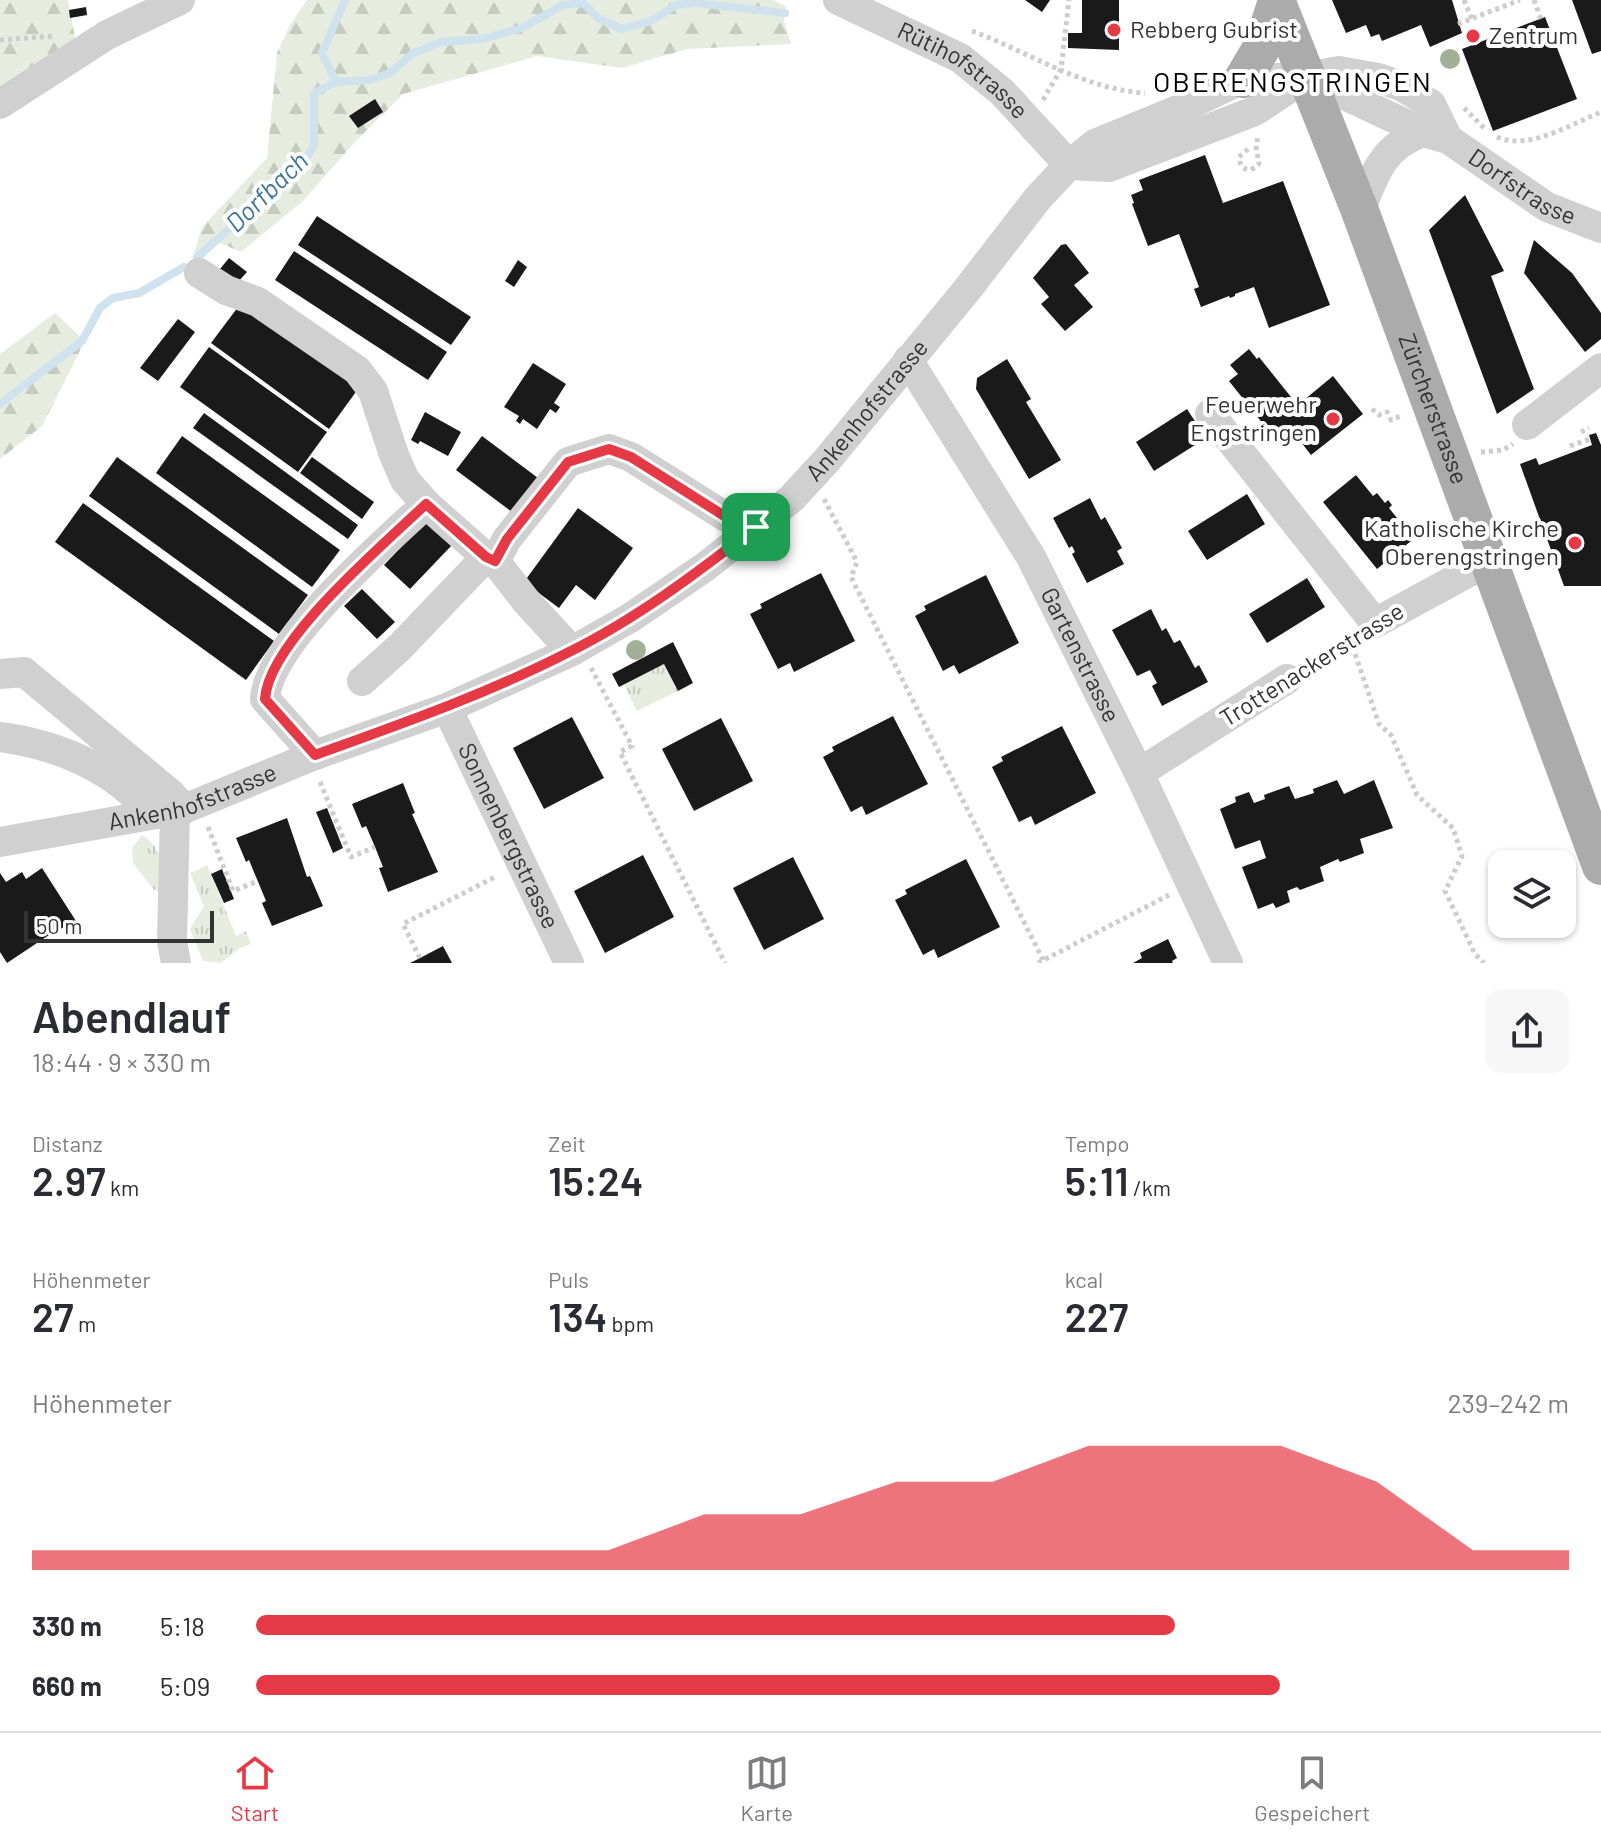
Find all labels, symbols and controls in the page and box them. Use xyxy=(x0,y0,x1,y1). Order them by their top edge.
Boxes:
street label: Rütihofstrasse xyxy=(893,14,1035,124)
place label: Rebberg Gubrist xyxy=(1130,14,1298,43)
place label: Zentrum xyxy=(1489,20,1578,49)
marker: Rebberg Gubrist xyxy=(1105,21,1123,39)
marker: Zentrum xyxy=(1464,27,1482,45)
district label: OBERENGSTRINGEN xyxy=(1153,64,1433,98)
street label: Dorfstrasse xyxy=(1464,142,1580,230)
water label: Dorfbach xyxy=(218,144,313,238)
street label: Zürcherstrasse xyxy=(1393,329,1475,488)
street label: Ankenhofstrasse xyxy=(799,333,933,486)
place label: Feuerwehr Engstringen xyxy=(1190,389,1317,446)
marker: Feuerwehr Engstringen xyxy=(1324,410,1342,428)
pin xyxy=(722,493,790,561)
icon: arrive xyxy=(734,505,778,549)
place label: Katholische Kirche Oberengstringen xyxy=(1364,513,1559,570)
marker: Katholische Kirche Oberengstringen xyxy=(1566,534,1584,552)
street label: Gartenstrasse xyxy=(1036,582,1127,727)
street label: Trottenackerstrasse xyxy=(1214,595,1408,732)
street label: Sonnenbergstrasse xyxy=(453,738,566,933)
street label: Ankenhofstrasse xyxy=(106,757,280,835)
map controls xyxy=(1488,850,1576,938)
button: layers xyxy=(1488,850,1576,938)
scale bar xyxy=(24,907,214,943)
text: 50 m xyxy=(36,912,82,938)
text: Abendlauf xyxy=(32,989,231,1042)
button: share xyxy=(1485,989,1569,1073)
text: 18:44 · 9 × 330 m xyxy=(32,1046,211,1077)
text: Distanz xyxy=(32,1130,103,1156)
text: Zeit xyxy=(548,1130,586,1156)
text: Tempo xyxy=(1065,1130,1130,1156)
text: 2.97 xyxy=(32,1156,106,1204)
text: 15:24 xyxy=(548,1156,643,1204)
text: 5:11 xyxy=(1065,1156,1129,1204)
text: km xyxy=(106,1174,139,1200)
text: /km xyxy=(1129,1174,1171,1200)
text: Höhenmeter xyxy=(32,1266,151,1292)
text: Puls xyxy=(548,1266,589,1292)
text: kcal xyxy=(1065,1266,1103,1292)
text: 27 xyxy=(32,1292,74,1340)
text: 134 xyxy=(548,1292,607,1340)
text: 227 xyxy=(1065,1292,1128,1340)
text: m xyxy=(74,1310,96,1336)
text: bpm xyxy=(607,1310,654,1336)
text: Höhenmeter xyxy=(32,1387,172,1418)
text: 239–242 m xyxy=(1448,1387,1569,1418)
text: 330 m xyxy=(32,1610,102,1641)
text: 5:18 xyxy=(160,1610,205,1641)
text: 660 m xyxy=(32,1670,102,1701)
text: 5:09 xyxy=(160,1670,210,1701)
tab: Start xyxy=(231,1751,279,1825)
tab: Karte xyxy=(740,1751,793,1825)
tab: Gespeichert xyxy=(1254,1751,1370,1825)

